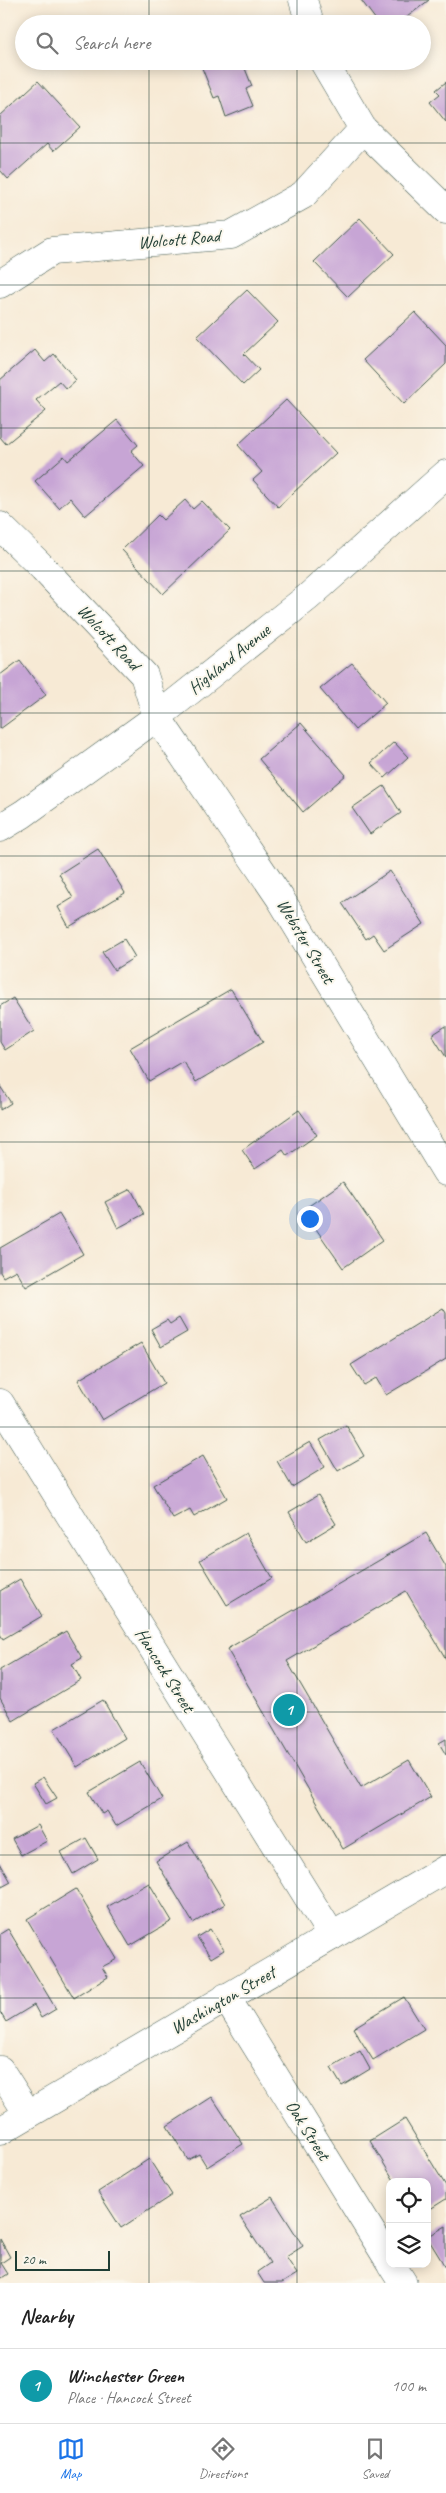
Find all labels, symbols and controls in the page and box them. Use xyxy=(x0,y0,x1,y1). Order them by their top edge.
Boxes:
search box xyxy=(15,15,431,70)
icon: search xyxy=(33,29,61,57)
text: Search here xyxy=(73,31,150,55)
street label: Wolcott Road xyxy=(137,224,224,254)
street label: Wolcott Road xyxy=(73,599,147,677)
street label: Highland Avenue xyxy=(183,618,275,699)
street label: Webster Street xyxy=(272,895,341,989)
your location xyxy=(297,1206,323,1232)
street label: Hancock Street xyxy=(130,1624,201,1718)
pin: 1 xyxy=(273,1691,305,1729)
street label: Washington Street xyxy=(167,1960,282,2039)
street label: Oak Street xyxy=(281,2096,336,2166)
map controls xyxy=(386,2178,431,2268)
button: locate xyxy=(386,2178,431,2223)
button: layers xyxy=(386,2223,431,2268)
scale bar xyxy=(15,2248,110,2271)
text: 20 m xyxy=(22,2251,46,2268)
text: Nearby xyxy=(20,2303,73,2329)
text: Winchester Green xyxy=(67,2364,184,2388)
text: 1 xyxy=(32,2376,40,2396)
text: 100 m xyxy=(392,2376,426,2396)
text: Place · Hancock Street xyxy=(67,2388,191,2408)
tab: Map xyxy=(57,2435,85,2482)
tab: Directions xyxy=(199,2435,247,2482)
tab: Saved xyxy=(361,2435,389,2482)

